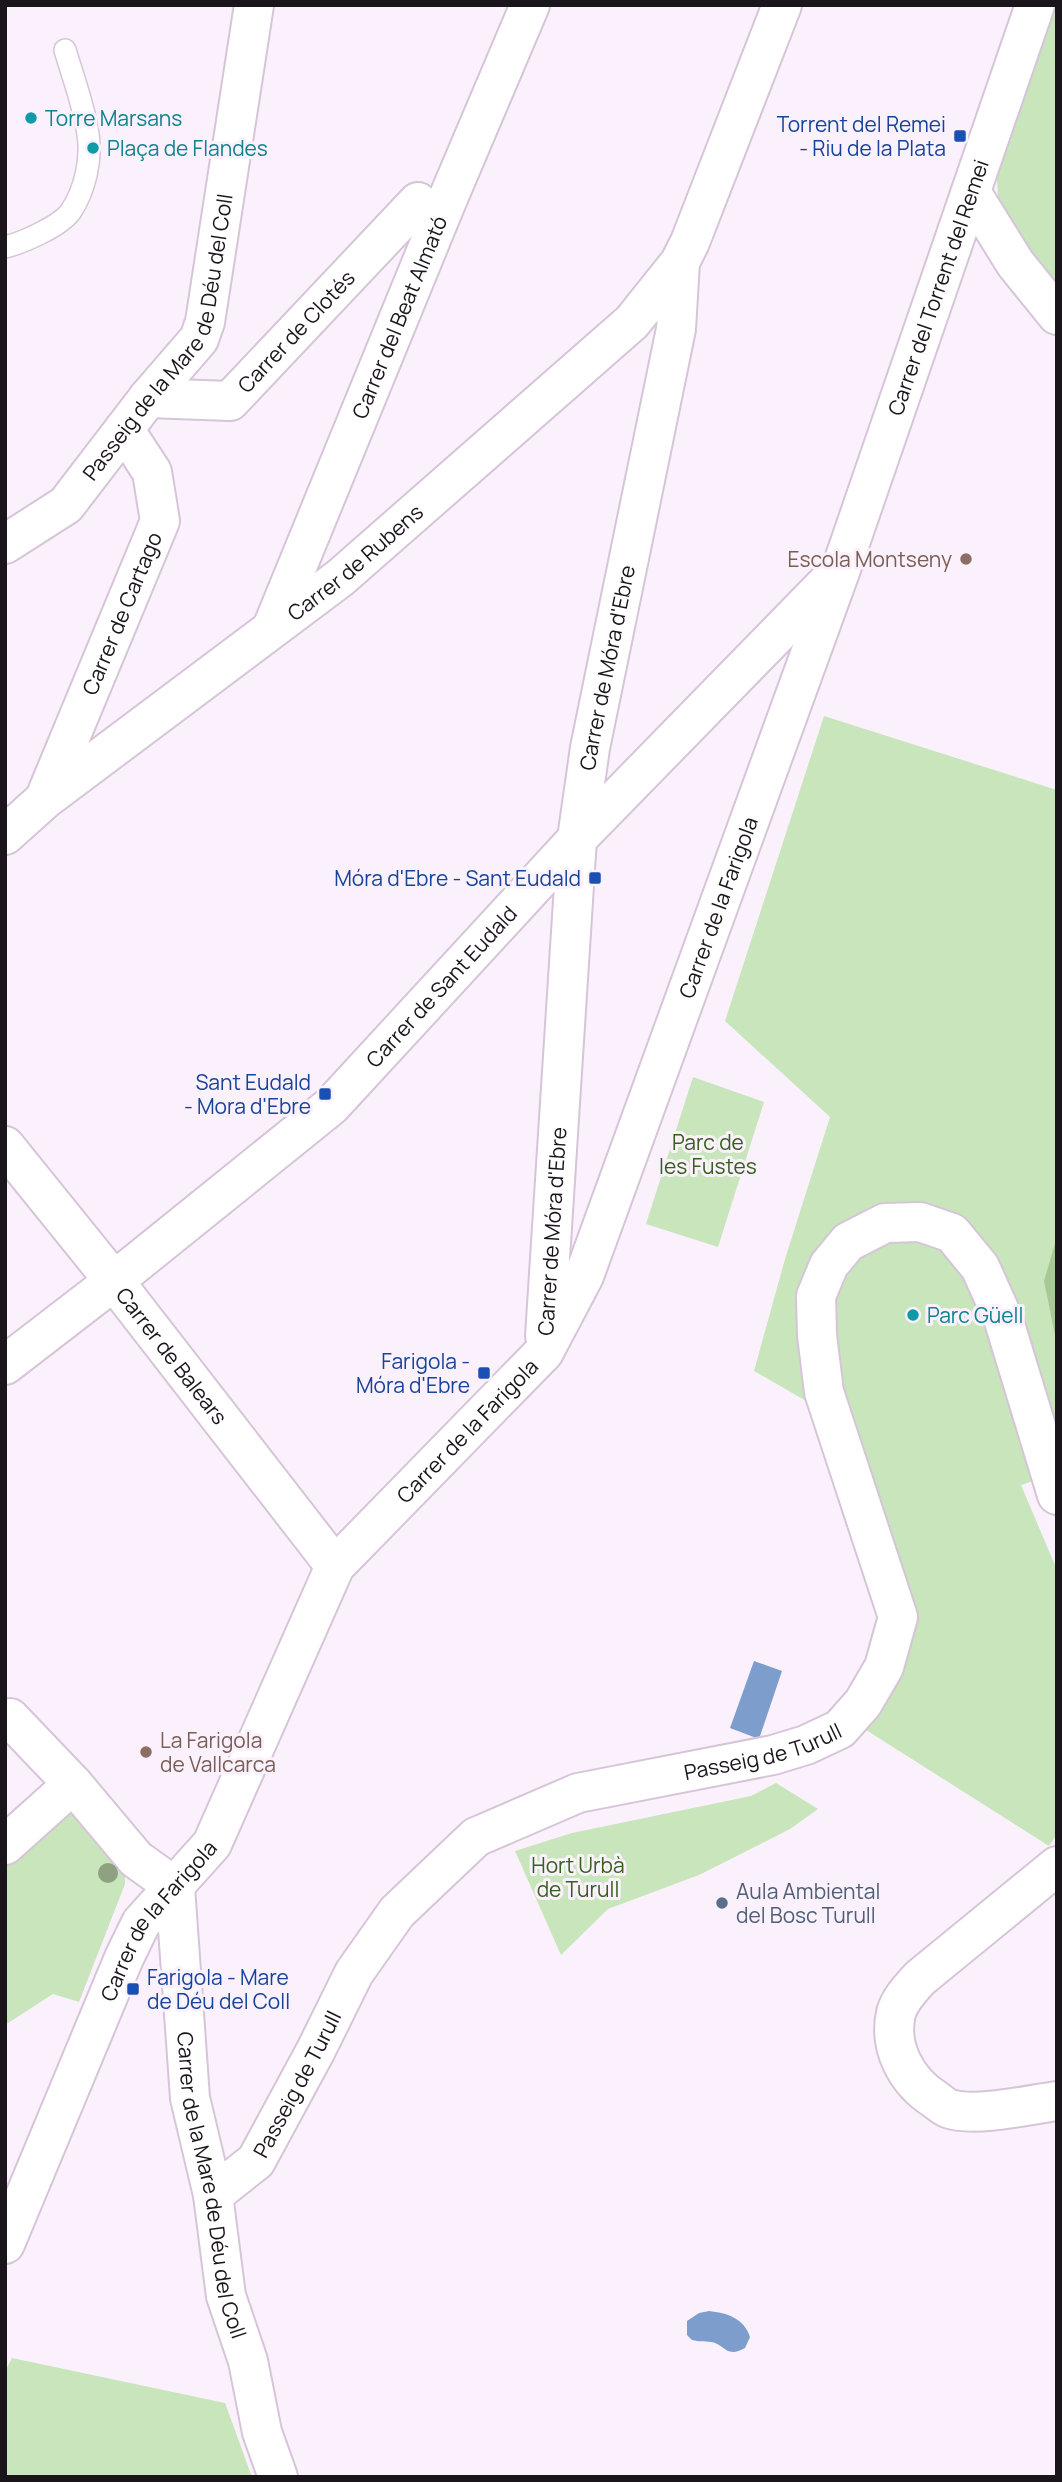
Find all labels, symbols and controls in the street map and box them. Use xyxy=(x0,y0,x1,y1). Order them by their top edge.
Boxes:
place label: Torre Marsans xyxy=(45,104,182,132)
marker: Torre Marsans xyxy=(23,110,39,126)
place label: Torrent del Remei - Riu de la Plata xyxy=(777,110,946,162)
marker: Torrent del Remei - Riu de la Plata xyxy=(952,128,968,144)
place label: Plaça de Flandes xyxy=(107,134,268,162)
marker: Plaça de Flandes xyxy=(85,140,101,156)
street label: Carrer del Torrent del Remei xyxy=(881,156,995,419)
street label: Passeig de la Mare de Déu del Coll xyxy=(76,192,239,486)
street label: Carrer del Beat Almató xyxy=(345,211,453,423)
street label: Carrer de Clotés xyxy=(231,264,361,399)
street label: Carrer de Rubens xyxy=(282,498,429,627)
street label: Carrer de Cartago xyxy=(75,528,168,699)
place label: Escola Montseny xyxy=(787,545,952,573)
marker: Escola Montseny xyxy=(958,551,974,567)
street label: Carrer de Móra d'Ebre xyxy=(573,563,641,772)
street label: Carrer de la Farigola xyxy=(672,813,764,1002)
place label: Móra d'Ebre - Sant Eudald xyxy=(334,864,581,892)
marker: Móra d'Ebre - Sant Eudald xyxy=(587,870,603,886)
street label: Carrer de Sant Eudald xyxy=(360,900,523,1073)
place label: Sant Eudald - Mora d'Ebre xyxy=(184,1068,311,1120)
marker: Sant Eudald - Mora d'Ebre xyxy=(317,1086,333,1102)
street label: Carrer de Móra d'Ebre xyxy=(531,1126,572,1336)
park label: Parc de les Fustes xyxy=(659,1128,757,1180)
street label: Carrer de Balears xyxy=(110,1281,234,1430)
place label: Parc Güell xyxy=(927,1301,1023,1329)
marker: Parc Güell xyxy=(905,1307,921,1323)
place label: Farigola - Móra d'Ebre xyxy=(356,1347,470,1399)
street label: Carrer de la Farigola xyxy=(390,1353,544,1509)
marker: Farigola - Móra d'Ebre xyxy=(476,1365,492,1381)
street label: Passeig de Turull xyxy=(682,1716,846,1786)
place label: La Farigola de Vallcarca xyxy=(160,1726,276,1778)
marker: La Farigola de Vallcarca xyxy=(138,1744,154,1760)
street label: Carrer de la Farigola xyxy=(94,1834,223,2005)
park label: Hort Urbà de Turull xyxy=(531,1851,625,1903)
place label: Aula Ambiental del Bosc Turull xyxy=(736,1877,880,1929)
marker: Aula Ambiental del Bosc Turull xyxy=(714,1895,730,1911)
place label: Farigola - Mare de Déu del Coll xyxy=(147,1963,290,2015)
marker: Farigola - Mare de Déu del Coll xyxy=(125,1981,141,1997)
street label: Passeig de Turull xyxy=(246,2006,347,2162)
street label: Carrer de la Mare de Déu del Coll xyxy=(171,2031,253,2342)

